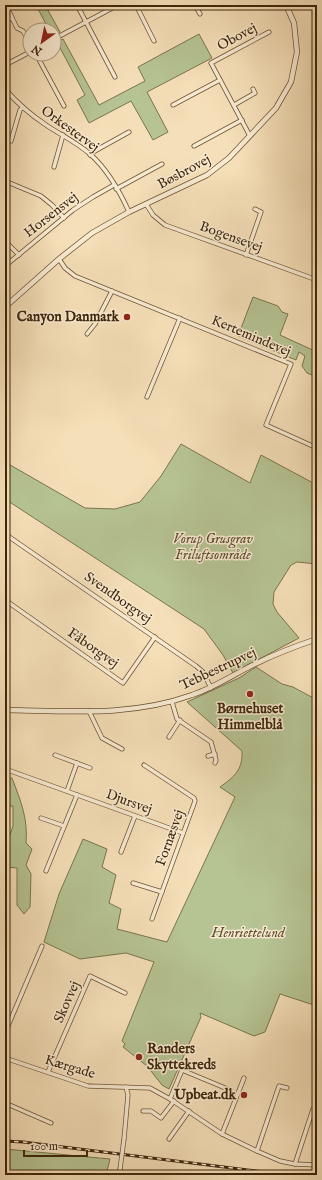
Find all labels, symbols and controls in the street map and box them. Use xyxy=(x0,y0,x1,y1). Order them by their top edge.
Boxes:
street label: Obovej xyxy=(214,19,260,55)
north arrow xyxy=(22,22,62,62)
text: N xyxy=(29,41,46,59)
street label: Orkestervej xyxy=(37,102,103,156)
street label: Bøsbrovej xyxy=(154,151,214,193)
street label: Horsensvej xyxy=(20,188,82,242)
street label: Bogensevej xyxy=(197,217,265,257)
place label: Canyon Danmark xyxy=(17,308,120,326)
street label: Kertemindevej xyxy=(208,311,294,361)
marker: Canyon Danmark xyxy=(122,312,132,322)
park label: Vorup Grusgrav Friluftsområde xyxy=(173,530,253,564)
street label: Svendborgvej xyxy=(81,568,155,628)
street label: Fåborgvej xyxy=(64,624,122,672)
street label: Tebbestrupvej xyxy=(177,643,259,695)
marker: Børnehuset Himmelblå xyxy=(245,689,255,699)
place label: Børnehuset Himmelblå xyxy=(217,700,283,734)
street label: Djursvej xyxy=(103,785,155,819)
street label: Fornæsvej xyxy=(151,807,189,869)
park label: Henriettelund xyxy=(210,924,286,942)
street label: Skovvej xyxy=(50,978,84,1026)
place label: Randers Skyttekreds xyxy=(147,1040,216,1074)
street label: Kærgade xyxy=(42,1051,98,1083)
marker: Randers Skyttekreds xyxy=(134,1052,144,1062)
place label: Upbeat.dk xyxy=(173,1086,237,1104)
marker: Upbeat.dk xyxy=(239,1090,249,1100)
scale bar xyxy=(24,1132,87,1158)
text: 100 m xyxy=(30,1139,58,1154)

